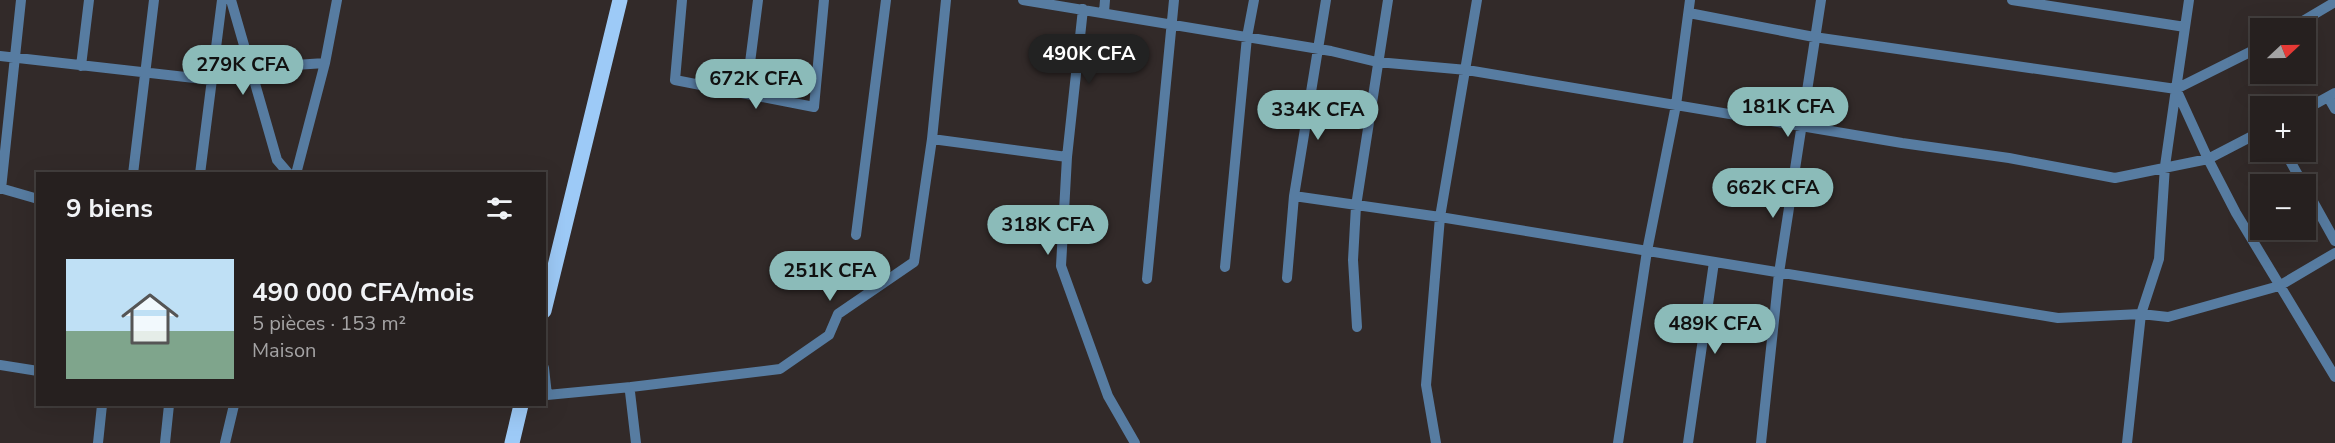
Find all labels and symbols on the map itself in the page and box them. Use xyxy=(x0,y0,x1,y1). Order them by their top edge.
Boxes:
north arrow xyxy=(2250,18,2316,84)
pin: 490K CFA xyxy=(1027,34,1151,85)
pin: 279K CFA xyxy=(181,45,305,96)
pin: 672K CFA xyxy=(694,59,818,110)
pin: 181K CFA xyxy=(1726,87,1850,138)
pin: 334K CFA xyxy=(1256,90,1380,141)
pin: 662K CFA xyxy=(1711,168,1835,219)
pin: 318K CFA xyxy=(986,205,1110,256)
pin: 251K CFA xyxy=(768,251,892,302)
pin: 489K CFA xyxy=(1653,304,1777,355)

